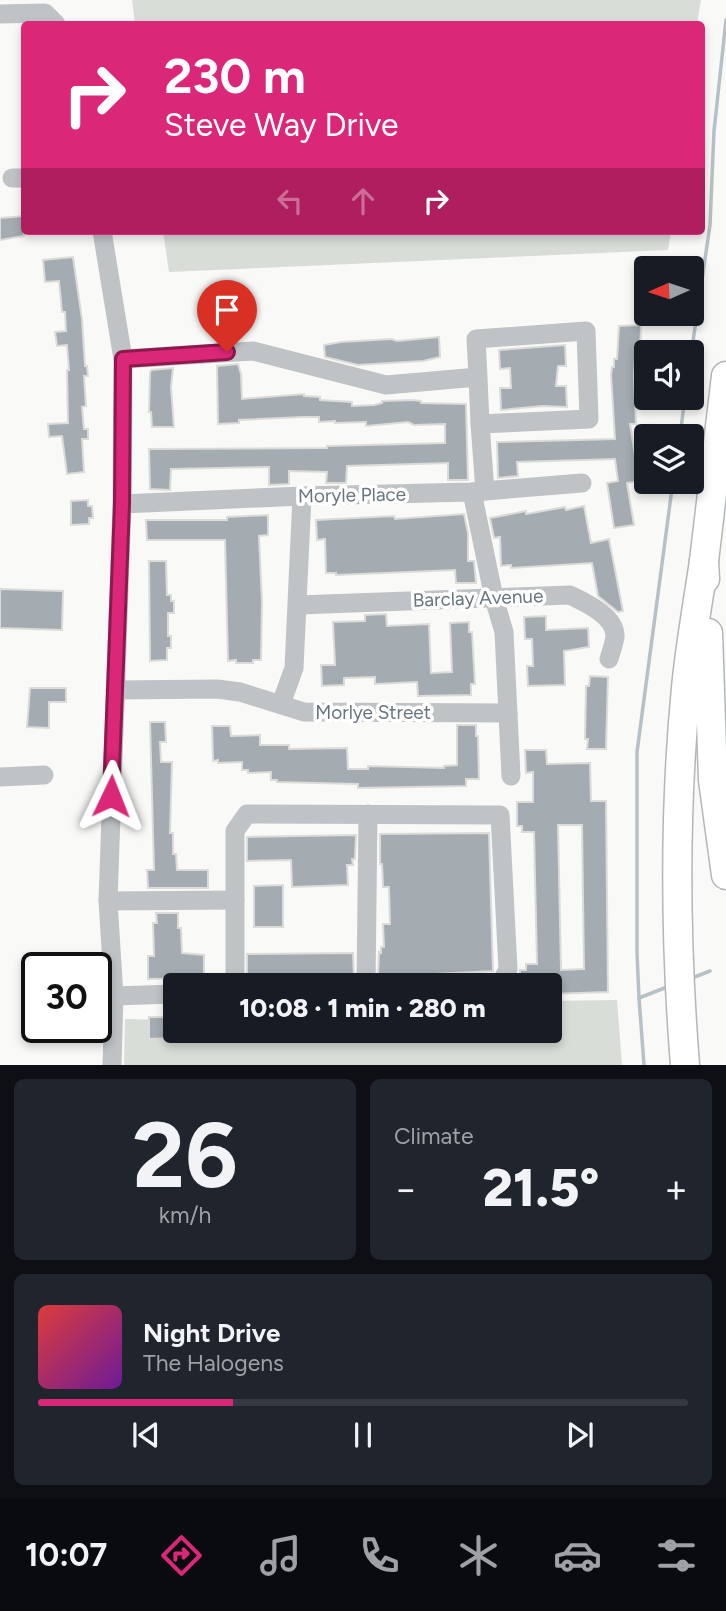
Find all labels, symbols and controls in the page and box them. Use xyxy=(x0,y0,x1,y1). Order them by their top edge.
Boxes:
text: 230 m xyxy=(164,46,306,105)
icon: right xyxy=(49,49,140,140)
text: Steve Way Drive xyxy=(164,106,399,144)
icon: left xyxy=(271,182,309,220)
icon: ahead xyxy=(344,182,382,220)
icon: right xyxy=(417,182,455,220)
north arrow xyxy=(634,256,704,326)
map controls xyxy=(634,256,704,494)
pin xyxy=(197,280,257,352)
icon: arrive xyxy=(208,291,246,329)
button: sound xyxy=(634,340,704,410)
button: layers xyxy=(634,424,704,494)
street label: Moryle Place xyxy=(298,483,406,507)
street label: Barclay Avenue xyxy=(412,584,544,612)
street label: Morlye Street xyxy=(315,701,431,724)
position arrow xyxy=(74,759,148,833)
speed limit sign: 30 xyxy=(21,952,112,1043)
text: 10:08 · 1 min · 280 m xyxy=(239,992,486,1024)
text: 26 xyxy=(132,1101,238,1210)
text: Climate xyxy=(394,1122,473,1150)
text: 21.5° xyxy=(483,1157,599,1219)
text: − xyxy=(394,1166,418,1212)
text: + xyxy=(664,1166,688,1212)
text: km/h xyxy=(159,1201,211,1229)
text: Night Drive xyxy=(143,1317,280,1349)
text: The Halogens xyxy=(143,1349,284,1377)
icon: previous xyxy=(127,1416,165,1454)
icon: pause xyxy=(344,1416,382,1454)
icon: next xyxy=(561,1416,599,1454)
icon: directions xyxy=(157,1531,206,1580)
icon: music xyxy=(256,1531,305,1580)
icon: phone xyxy=(355,1531,404,1580)
icon: climate xyxy=(454,1531,503,1580)
icon: car xyxy=(553,1531,602,1580)
icon: filters xyxy=(652,1531,701,1580)
text: 10:07 xyxy=(25,1536,107,1574)

